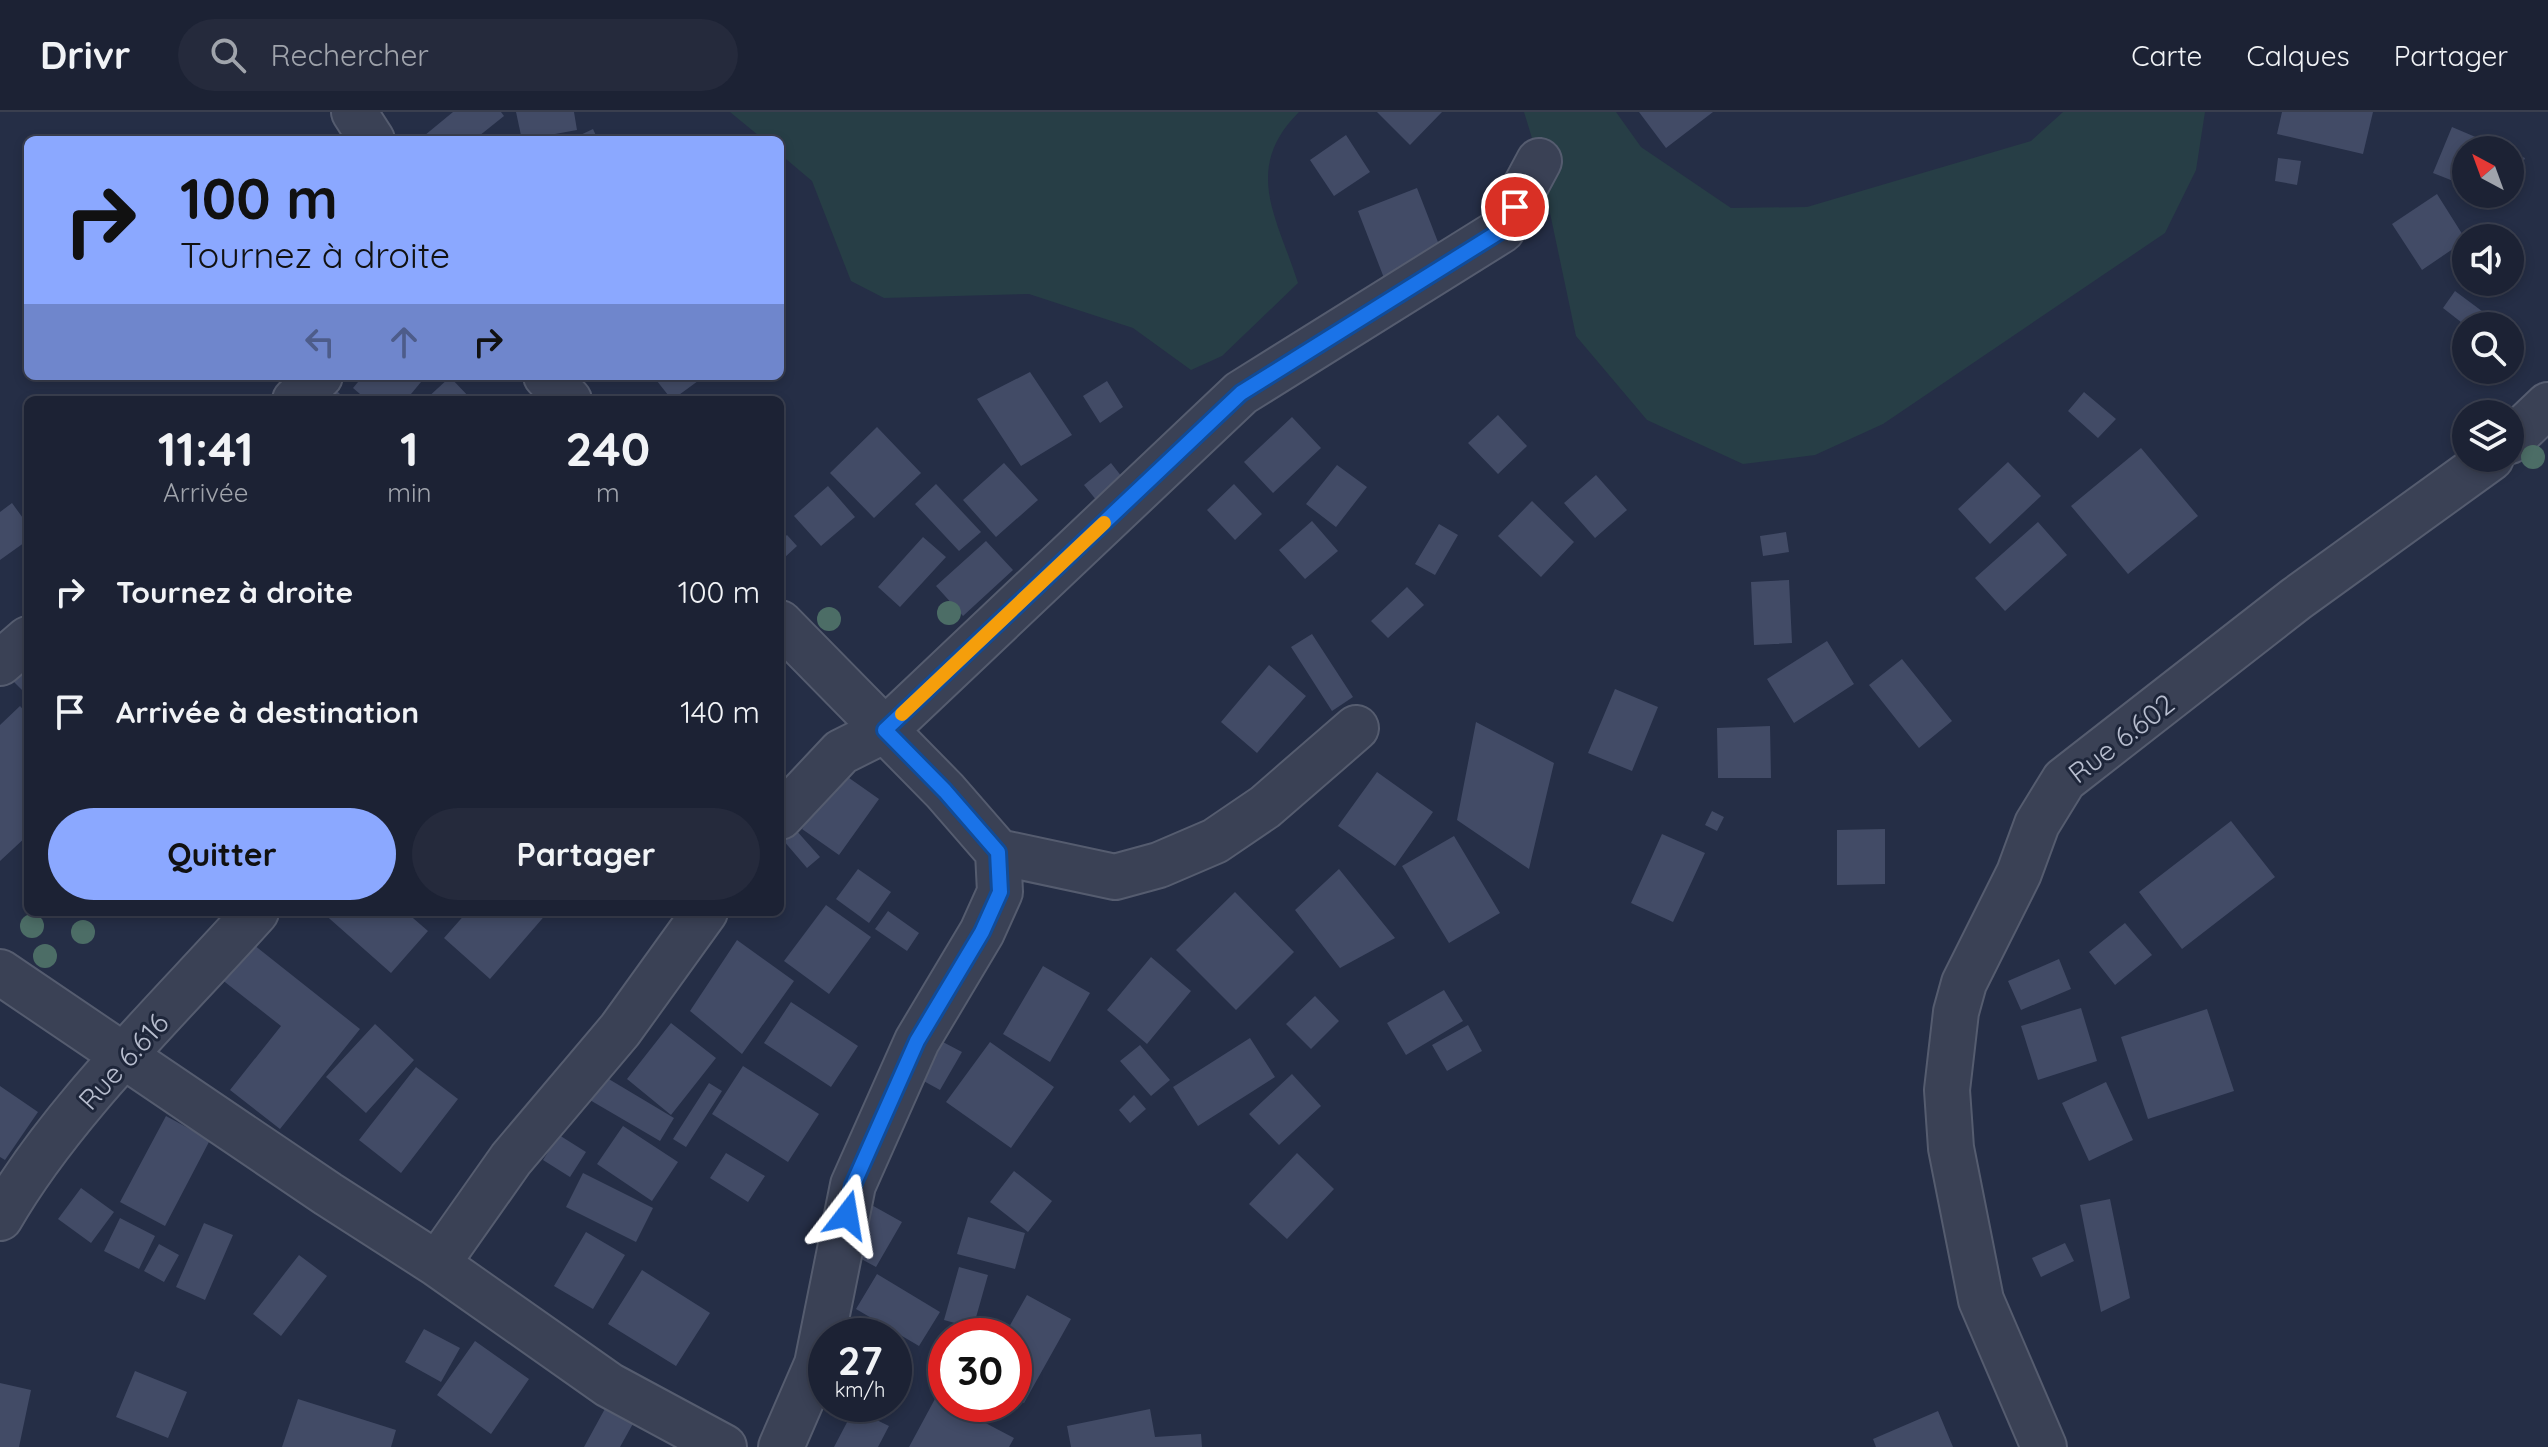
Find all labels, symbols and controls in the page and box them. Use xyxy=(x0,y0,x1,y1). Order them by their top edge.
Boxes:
search box xyxy=(178,19,738,91)
text: Drivr xyxy=(40,31,130,79)
icon: search xyxy=(206,33,250,77)
text: Rechercher xyxy=(270,36,429,74)
text: Carte xyxy=(2131,38,2202,73)
text: Calques xyxy=(2246,38,2350,73)
text: Partager xyxy=(2394,38,2508,73)
north arrow xyxy=(2452,136,2524,208)
map controls xyxy=(2452,136,2524,472)
text: 100 m xyxy=(180,163,338,233)
icon: right xyxy=(48,168,152,272)
pin xyxy=(1481,173,1549,241)
icon: arrive xyxy=(1493,185,1537,229)
button: sound xyxy=(2452,224,2524,296)
text: Tournez à droite xyxy=(180,232,450,277)
button: search xyxy=(2452,312,2524,384)
icon: left xyxy=(298,320,342,364)
icon: ahead xyxy=(382,320,426,364)
icon: right xyxy=(466,320,510,364)
button: layers xyxy=(2452,400,2524,472)
text: 11:41 xyxy=(158,418,254,478)
text: 1 xyxy=(400,418,419,478)
text: 240 xyxy=(565,418,650,478)
text: Arrivée xyxy=(163,476,248,509)
text: min xyxy=(387,476,432,509)
text: m xyxy=(596,476,620,509)
icon: right xyxy=(48,570,92,614)
text: Tournez à droite xyxy=(116,573,353,611)
text: 100 m xyxy=(678,573,760,611)
street label: Rue 6.602 xyxy=(2061,686,2181,790)
icon: arrive xyxy=(48,690,92,734)
text: Arrivée à destination xyxy=(116,693,419,731)
text: 140 m xyxy=(680,693,760,731)
button: Quitter xyxy=(48,808,396,900)
button: Partager xyxy=(412,808,760,900)
street label: Rue 6.616 xyxy=(70,1005,176,1117)
position arrow xyxy=(805,1173,889,1257)
speed limit sign: 30 xyxy=(928,1318,1032,1422)
text: 27 xyxy=(838,1335,882,1385)
text: km/h xyxy=(835,1377,885,1402)

